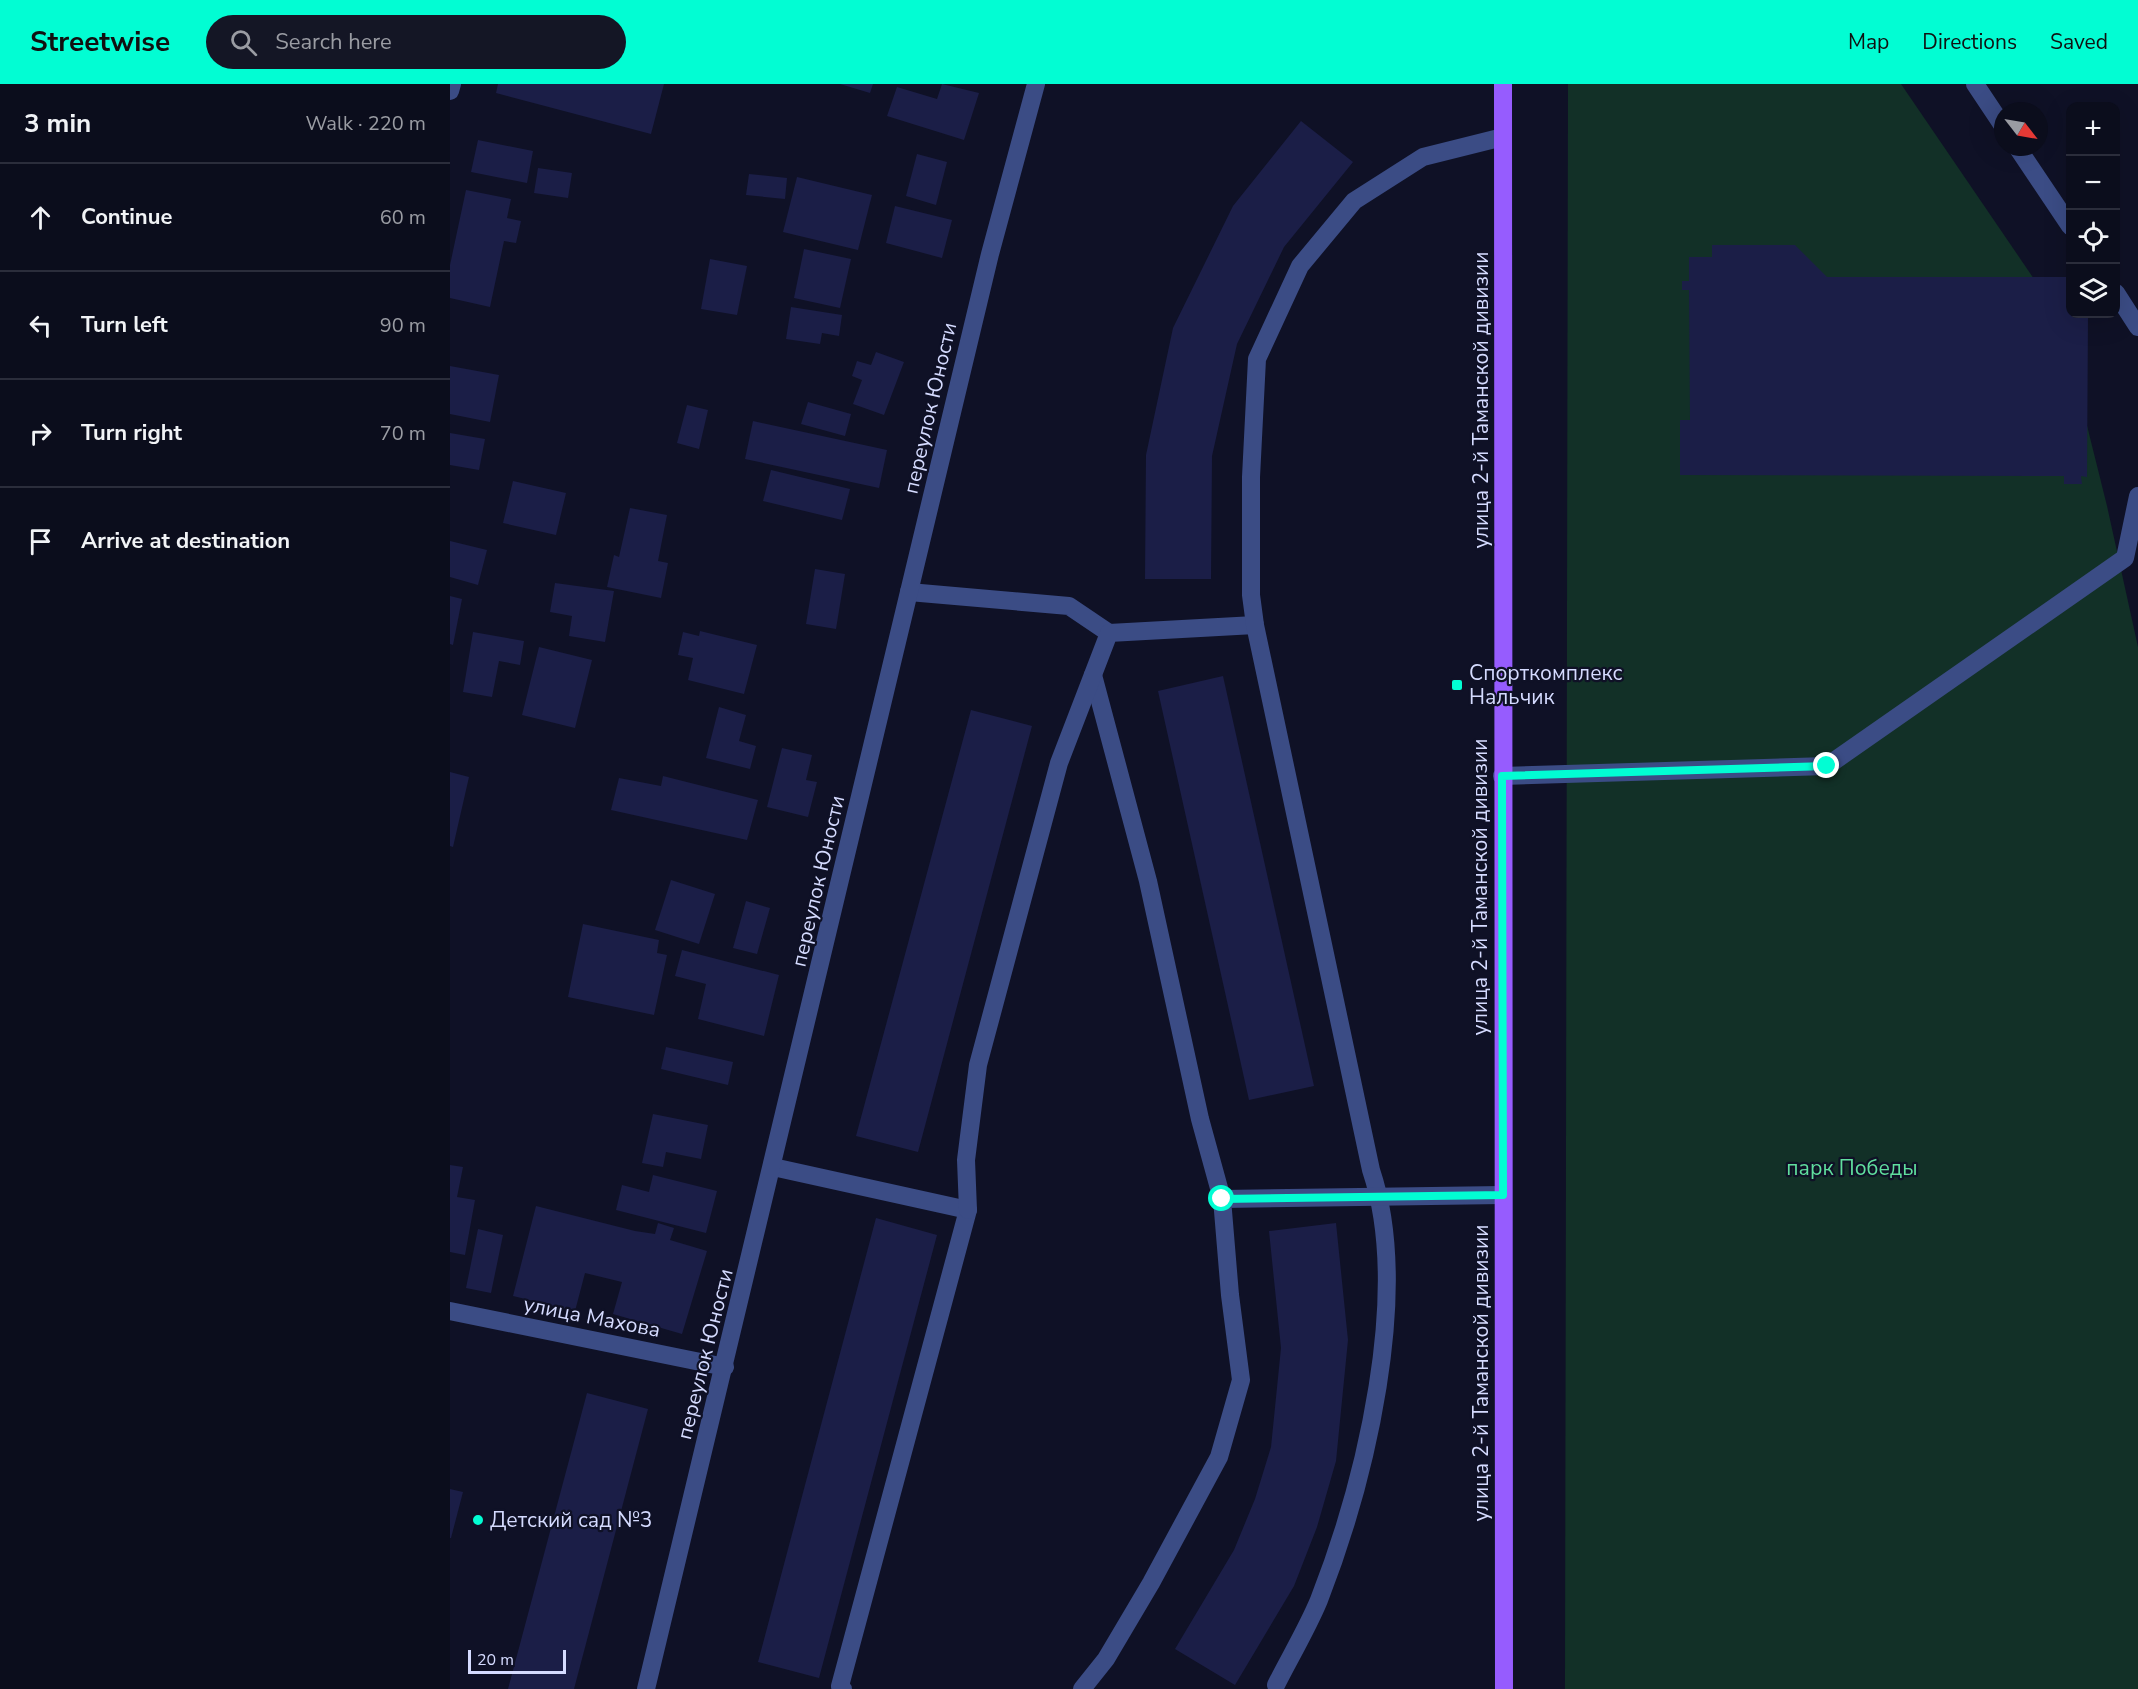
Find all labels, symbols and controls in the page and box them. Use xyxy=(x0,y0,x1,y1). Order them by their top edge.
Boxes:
search box xyxy=(206,15,626,69)
text: Streetwise xyxy=(30,23,170,61)
icon: search xyxy=(227,26,260,59)
text: Search here xyxy=(275,27,392,57)
text: Map xyxy=(1848,28,1889,56)
text: Directions xyxy=(1922,28,2017,56)
text: Saved xyxy=(2050,28,2108,56)
north arrow xyxy=(1994,102,2048,156)
map controls xyxy=(2066,102,2120,318)
button: + xyxy=(2066,102,2120,156)
text: 3 min xyxy=(24,106,91,141)
text: Walk · 220 m xyxy=(306,110,426,137)
button: − xyxy=(2066,156,2120,210)
icon: ahead xyxy=(24,201,57,234)
text: Continue xyxy=(81,202,172,232)
text: 60 m xyxy=(380,204,426,231)
button: locate xyxy=(2066,210,2120,264)
street label: улица 2-й Таманской дивизии xyxy=(1467,252,1495,548)
button: layers xyxy=(2066,264,2120,318)
icon: left xyxy=(24,309,57,342)
text: Turn left xyxy=(81,310,168,340)
text: 90 m xyxy=(380,312,426,339)
street label: переулок Юности xyxy=(897,320,963,496)
icon: right xyxy=(24,417,57,450)
text: Turn right xyxy=(81,418,182,448)
text: 70 m xyxy=(380,420,426,447)
icon: arrive xyxy=(24,525,57,558)
text: Arrive at destination xyxy=(81,526,290,556)
place label: Спорткомплекс Нальчик xyxy=(1469,659,1623,711)
marker: Спорткомплекс Нальчик xyxy=(1450,678,1464,692)
street label: улица 2-й Таманской дивизии xyxy=(1466,739,1494,1035)
route end xyxy=(1813,752,1839,778)
street label: переулок Юности xyxy=(785,793,851,969)
park label: парк Победы xyxy=(1786,1154,1918,1182)
route start xyxy=(1208,1185,1234,1211)
street label: улица 2-й Таманской дивизии xyxy=(1467,1225,1495,1521)
street label: переулок Юности xyxy=(670,1266,740,1442)
street label: улица Махова xyxy=(521,1290,663,1344)
place label: Детский сад №3 xyxy=(490,1506,652,1534)
marker: Детский сад №3 xyxy=(471,1513,485,1527)
scale bar xyxy=(468,1647,566,1674)
text: 20 m xyxy=(477,1649,514,1671)

